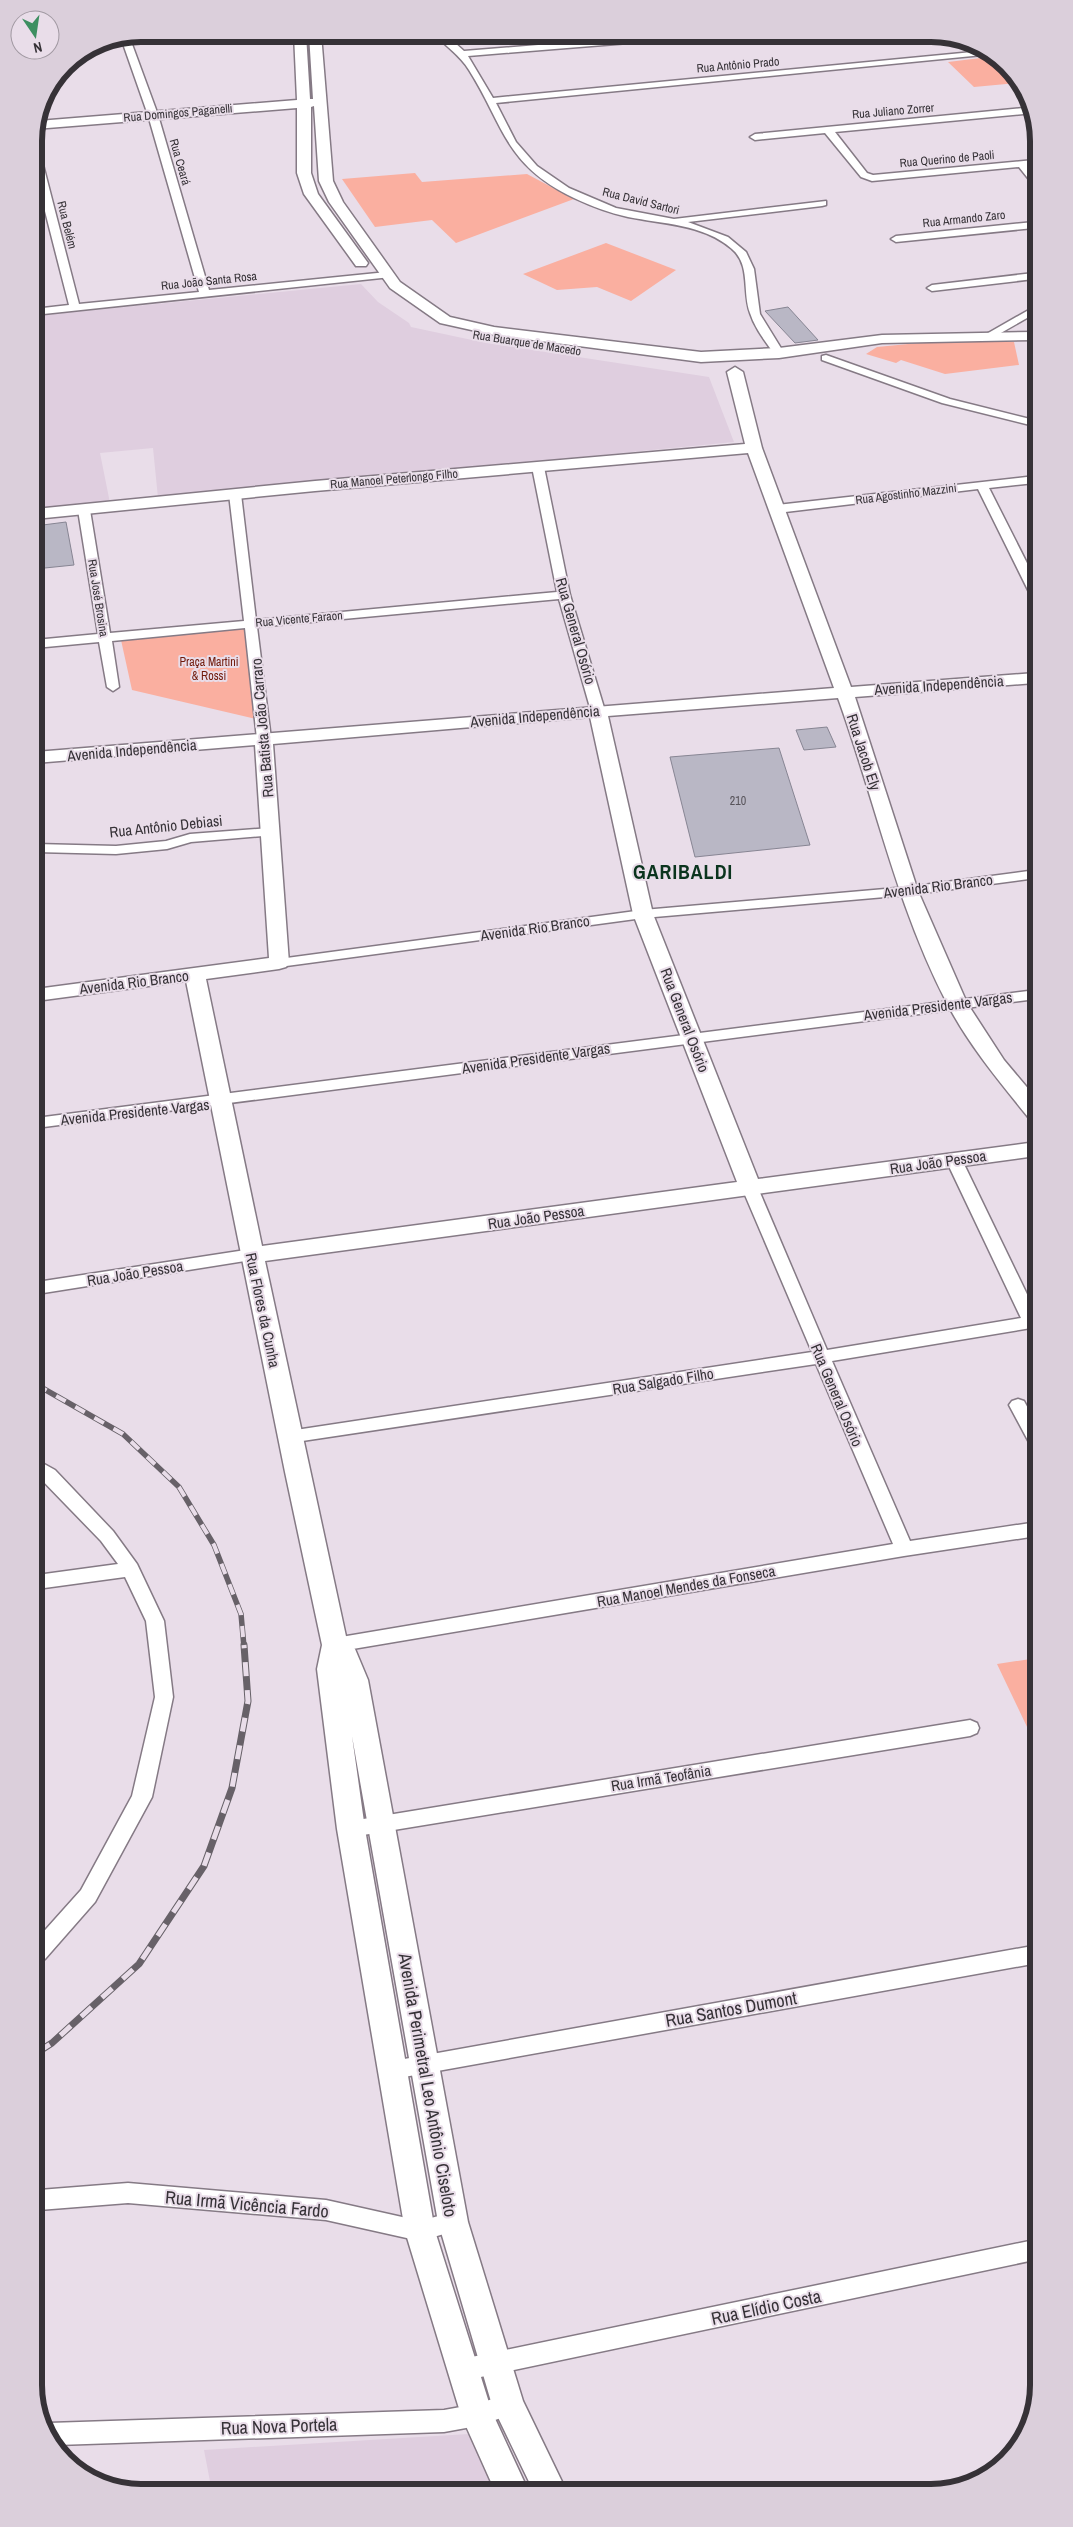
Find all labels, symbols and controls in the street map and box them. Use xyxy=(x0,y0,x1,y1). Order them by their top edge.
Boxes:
north arrow xyxy=(10,10,60,60)
text: N xyxy=(32,38,44,57)
street label: Rua Antônio Prado xyxy=(696,53,780,77)
street label: Rua Juliano Zorrer xyxy=(851,99,935,123)
street label: Rua Domingos Paganelli xyxy=(123,100,233,126)
street label: Rua Ceará xyxy=(166,137,194,188)
street label: Rua Querino de Paoli xyxy=(899,147,995,171)
street label: Rua David Sartori xyxy=(601,184,681,218)
street label: Rua Belém xyxy=(53,199,81,251)
street label: Rua Armando Zaro xyxy=(922,207,1006,231)
street label: Rua João Santa Rosa xyxy=(160,268,258,294)
street label: Rua Buarque de Macedo xyxy=(472,327,582,359)
street label: Rua Manoel Peterlongo Filho xyxy=(330,465,458,493)
street label: Rua Agostinho Mazzini xyxy=(855,480,957,508)
street label: Rua José Brosina xyxy=(84,558,112,638)
street label: Rua General Osório xyxy=(551,575,601,687)
street label: Rua Vicente Faraon xyxy=(255,607,343,631)
park label: Praça Martini & Rossi xyxy=(179,654,239,684)
street label: Rua Batista João Carraro xyxy=(245,657,279,798)
street label: Avenida Independência xyxy=(873,670,1005,700)
street label: Avenida Independência xyxy=(468,700,601,732)
street label: Rua Jacob Ely xyxy=(842,711,887,794)
street label: Avenida Independência xyxy=(65,734,198,766)
house number: 210 xyxy=(730,793,746,809)
street label: Rua Antônio Debiasi xyxy=(108,810,224,842)
district label: GARIBALDI xyxy=(633,858,733,885)
street label: Avenida Rio Branco xyxy=(881,869,994,903)
street label: Avenida Rio Branco xyxy=(478,910,591,946)
street label: Avenida Rio Branco xyxy=(77,965,190,999)
street label: Rua General Osório xyxy=(655,965,715,1075)
street label: Avenida Presidente Vargas xyxy=(862,986,1013,1026)
street label: Avenida Presidente Vargas xyxy=(460,1037,611,1079)
street label: Avenida Presidente Vargas xyxy=(59,1094,210,1130)
street label: Rua João Pessoa xyxy=(888,1145,988,1179)
street label: Rua João Pessoa xyxy=(486,1200,586,1234)
street label: Rua Flores da Cunha xyxy=(241,1251,285,1370)
street label: Rua João Pessoa xyxy=(85,1255,185,1291)
street label: Rua General Osório xyxy=(806,1340,868,1450)
street label: Rua Salgado Filho xyxy=(611,1363,715,1399)
street label: Rua Manoel Mendes da Fonseca xyxy=(595,1560,777,1612)
street label: Rua Irmã Teofânia xyxy=(609,1760,713,1796)
street label: Avenida Perimetral Leo Antônio Ciseloto xyxy=(392,1950,464,2219)
street label: Rua Santos Dumont xyxy=(663,1985,799,2033)
street label: Rua Irmã Vicência Fardo xyxy=(164,2184,330,2224)
street label: Rua Elídio Costa xyxy=(709,2283,823,2331)
street label: Rua Nova Portela xyxy=(220,2411,338,2441)

